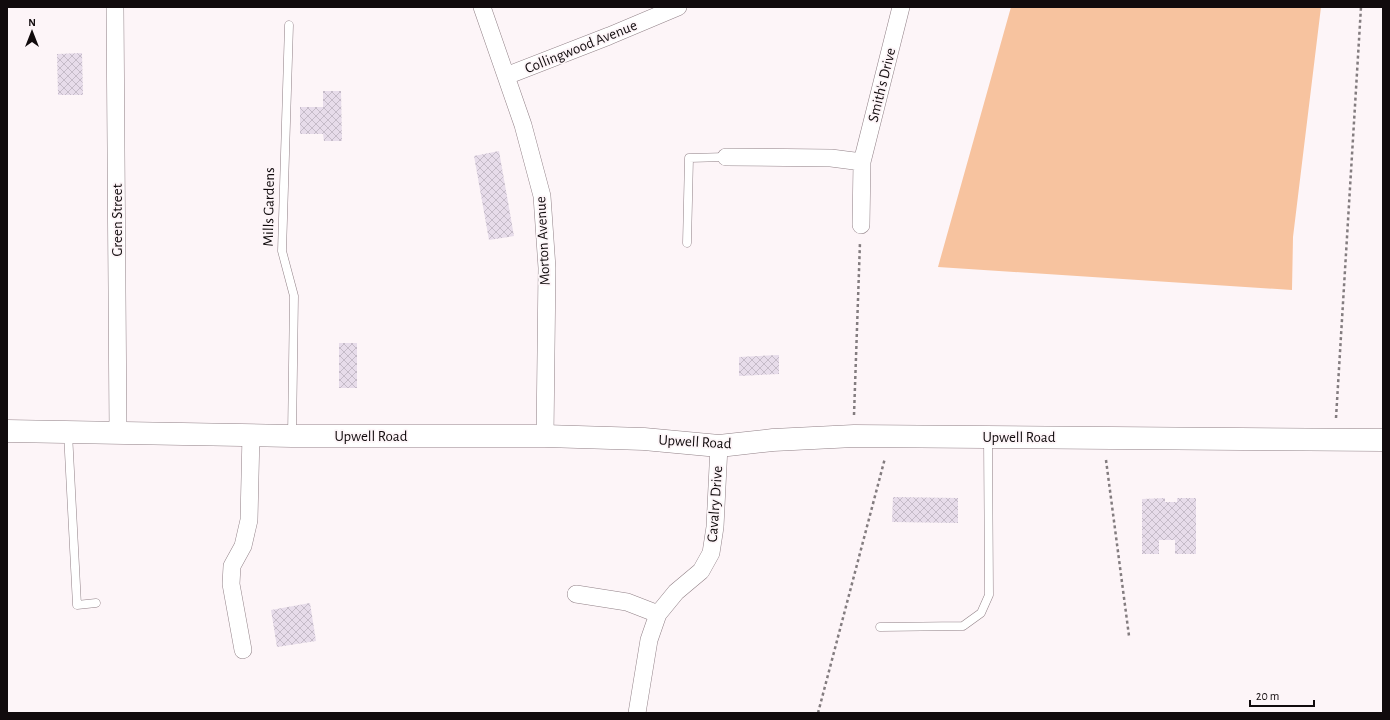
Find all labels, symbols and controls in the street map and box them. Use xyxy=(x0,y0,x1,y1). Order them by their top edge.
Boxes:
north arrow xyxy=(12,12,52,52)
text: N xyxy=(28,17,36,28)
street label: Collingwood Avenue xyxy=(523,18,639,76)
street label: Smith's Drive xyxy=(866,46,898,124)
street label: Mills Gardens xyxy=(261,167,277,247)
street label: Green Street xyxy=(110,183,125,256)
street label: Morton Avenue xyxy=(533,196,553,286)
street label: Upwell Road xyxy=(334,429,408,444)
street label: Upwell Road xyxy=(982,430,1056,445)
street label: Upwell Road xyxy=(658,433,732,451)
street label: Cavalry Drive xyxy=(705,465,725,543)
scale bar xyxy=(1250,682,1314,708)
text: 20 m xyxy=(1256,690,1279,702)

